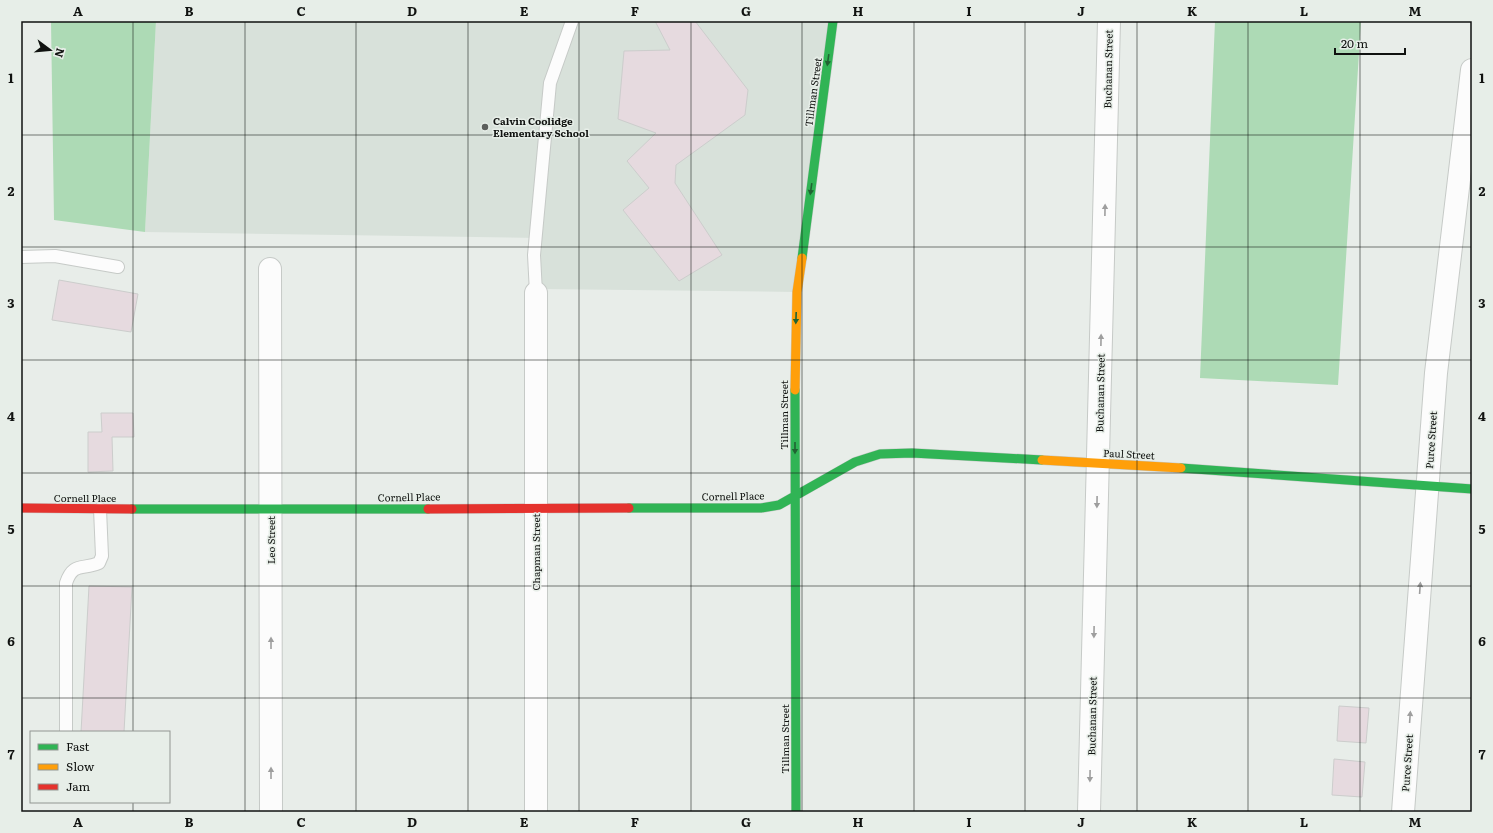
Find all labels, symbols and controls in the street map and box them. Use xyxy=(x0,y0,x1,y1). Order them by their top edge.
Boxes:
text: A xyxy=(73,1,83,20)
text: B xyxy=(185,1,194,20)
text: C xyxy=(296,1,306,20)
text: D xyxy=(407,1,417,20)
text: E xyxy=(520,1,529,20)
text: F xyxy=(631,1,639,20)
text: G xyxy=(741,1,751,20)
text: H xyxy=(853,1,864,20)
text: I xyxy=(966,1,972,20)
text: J xyxy=(1077,1,1085,20)
text: K xyxy=(1187,1,1198,20)
text: L xyxy=(1300,1,1308,20)
text: M xyxy=(1409,1,1422,20)
street label: Buchanan Street xyxy=(1099,29,1116,109)
north arrow xyxy=(30,30,70,70)
scale bar xyxy=(1335,30,1405,56)
text: 20 m xyxy=(1341,34,1368,52)
text: N xyxy=(52,46,70,60)
one-way arrow xyxy=(825,54,831,66)
street label: Tillman Street xyxy=(800,56,825,127)
text: 1 xyxy=(8,68,14,87)
text: 1 xyxy=(1479,68,1485,87)
place label: Calvin Coolidge Elementary School xyxy=(493,113,589,140)
marker: Calvin Coolidge Elementary School xyxy=(480,122,490,132)
text: 2 xyxy=(8,181,15,200)
text: 2 xyxy=(1479,181,1486,200)
one-way arrow xyxy=(808,182,814,195)
one-way arrow xyxy=(1101,204,1108,216)
text: 3 xyxy=(7,293,15,312)
text: 3 xyxy=(1478,293,1486,312)
one-way arrow xyxy=(793,312,799,325)
one-way arrow xyxy=(1098,333,1104,346)
street label: Buchanan Street xyxy=(1091,353,1108,433)
street label: Tillman Street xyxy=(776,380,791,450)
text: 4 xyxy=(7,406,15,425)
text: 4 xyxy=(1478,406,1486,425)
street label: Purce Street xyxy=(1421,411,1440,469)
one-way arrow xyxy=(792,442,798,455)
street label: Paul Street xyxy=(1103,445,1155,462)
street label: Cornell Place xyxy=(702,487,764,504)
street label: Cornell Place xyxy=(378,488,440,505)
street label: Cornell Place xyxy=(54,490,116,505)
one-way arrow xyxy=(1094,496,1100,509)
street label: Chapman Street xyxy=(528,513,543,591)
street label: Leo Street xyxy=(263,516,278,564)
text: 5 xyxy=(7,519,15,538)
text: 5 xyxy=(1478,519,1486,538)
one-way arrow xyxy=(1416,582,1423,594)
one-way arrow xyxy=(1091,626,1097,639)
text: 6 xyxy=(7,631,15,650)
text: 6 xyxy=(1478,631,1486,650)
one-way arrow xyxy=(268,636,274,649)
street label: Buchanan Street xyxy=(1083,676,1100,756)
street label: Tillman Street xyxy=(777,704,792,774)
one-way arrow xyxy=(1407,711,1414,723)
legend xyxy=(30,731,170,803)
street label: Purce Street xyxy=(1397,734,1416,792)
text: Fast xyxy=(66,737,90,755)
text: 7 xyxy=(7,744,15,763)
text: 7 xyxy=(1478,744,1486,763)
text: Slow xyxy=(66,757,95,775)
one-way arrow xyxy=(268,766,274,779)
one-way arrow xyxy=(1087,770,1093,783)
text: Jam xyxy=(66,777,91,795)
text: A xyxy=(73,812,83,831)
text: B xyxy=(185,812,194,831)
text: C xyxy=(296,812,306,831)
text: D xyxy=(407,812,417,831)
text: E xyxy=(520,812,529,831)
text: F xyxy=(631,812,639,831)
text: G xyxy=(741,812,751,831)
text: H xyxy=(853,812,864,831)
text: I xyxy=(966,812,972,831)
text: J xyxy=(1077,812,1085,831)
text: K xyxy=(1187,812,1198,831)
text: L xyxy=(1300,812,1308,831)
text: M xyxy=(1409,812,1422,831)

